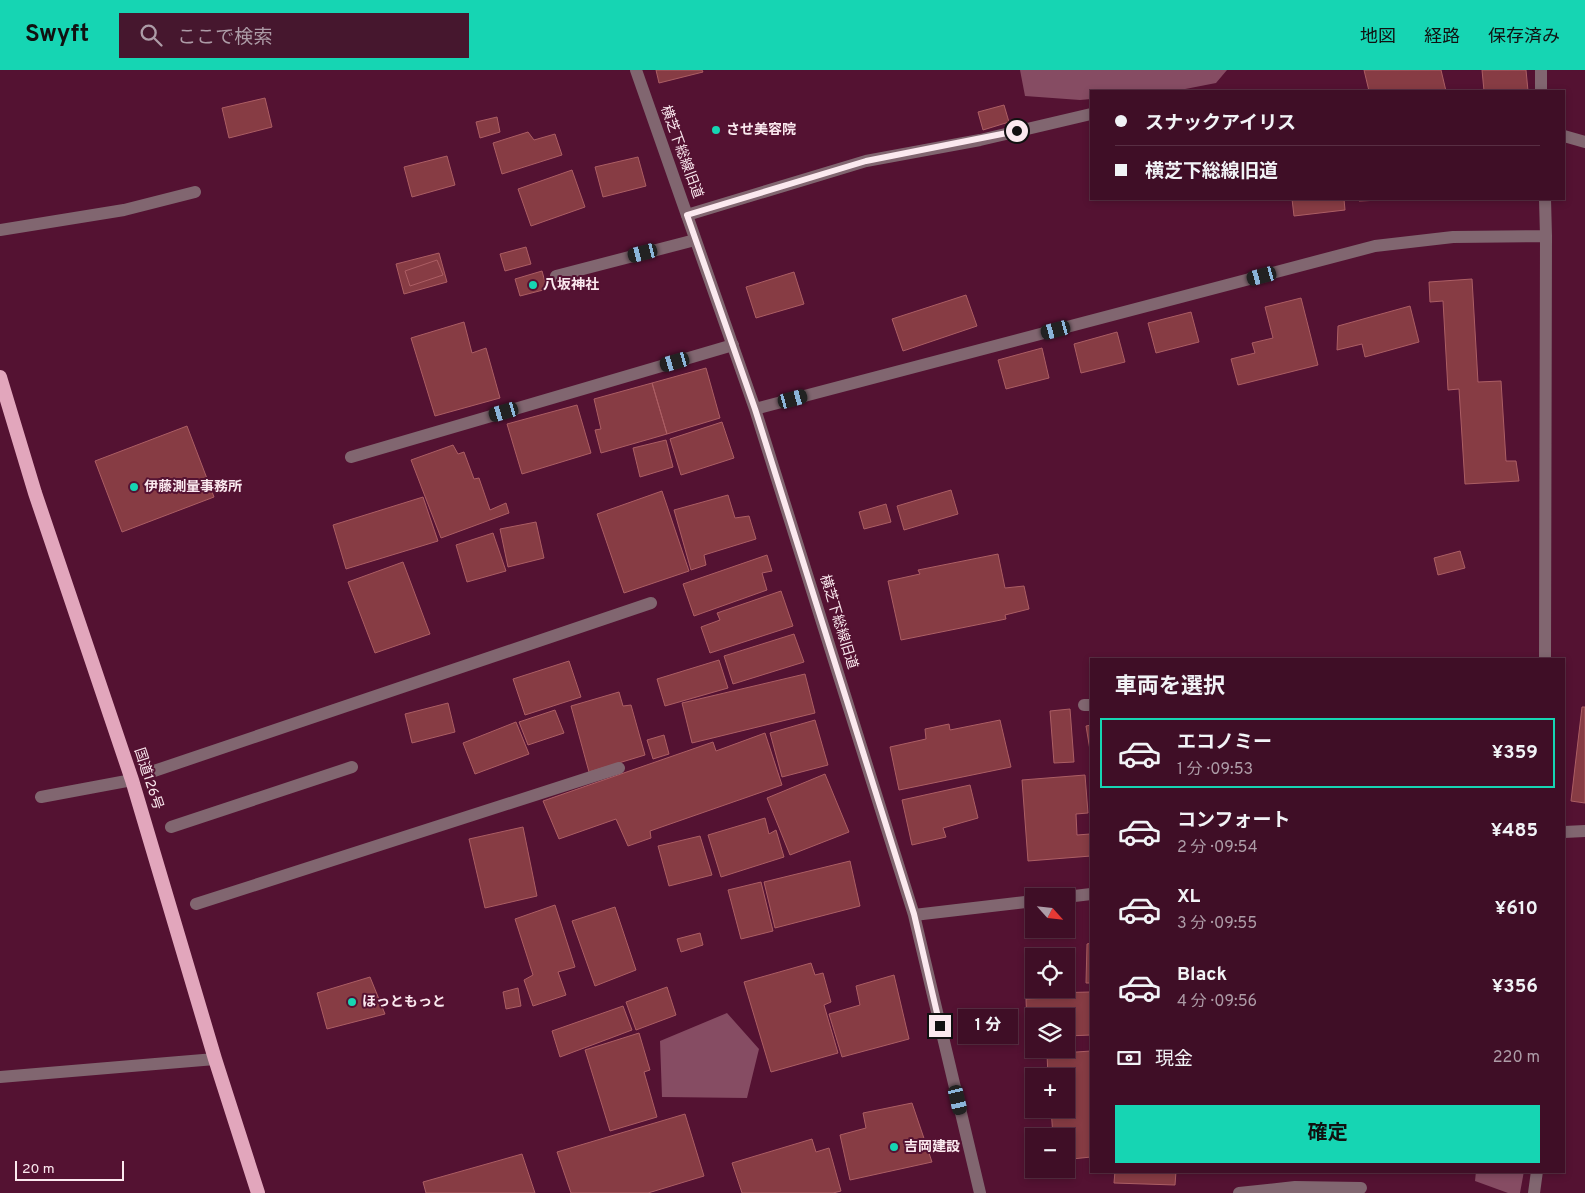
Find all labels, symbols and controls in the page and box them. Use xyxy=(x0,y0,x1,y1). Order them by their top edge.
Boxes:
search box xyxy=(119,13,469,58)
text: Swyft xyxy=(25,20,89,50)
icon: search xyxy=(137,21,165,49)
text: ここで検索 xyxy=(177,26,272,50)
text: 地図 xyxy=(1360,26,1396,49)
text: 経路 xyxy=(1424,26,1460,49)
text: 保存済み xyxy=(1488,26,1560,49)
street label: 横芝下総線旧道 xyxy=(656,103,706,201)
text: スナックアイリス xyxy=(1145,112,1296,136)
route start xyxy=(1006,120,1028,142)
place label: させ美容院 xyxy=(726,122,796,139)
marker: させ美容院 xyxy=(710,124,722,136)
text: 横芝下総線旧道 xyxy=(1145,160,1278,184)
car xyxy=(626,242,659,264)
car xyxy=(1245,265,1278,287)
place label: 八坂神社 xyxy=(543,276,599,294)
marker: 八坂神社 xyxy=(527,279,539,291)
car xyxy=(1039,319,1072,341)
car xyxy=(658,351,691,373)
car xyxy=(776,388,809,410)
car xyxy=(487,401,520,423)
place label: 伊藤測量事務所 xyxy=(144,479,242,496)
marker: 伊藤測量事務所 xyxy=(128,481,140,493)
street label: 横芝下総線旧道 xyxy=(816,573,860,671)
text: 車両を選択 xyxy=(1115,674,1225,701)
icon: car xyxy=(1117,731,1162,776)
text: エコノミー xyxy=(1177,731,1272,755)
text: ¥359 xyxy=(1492,741,1538,765)
street label: 国道126号 xyxy=(130,746,166,812)
text: 1 分 · 09:53 xyxy=(1177,760,1253,780)
icon: car xyxy=(1117,809,1162,854)
text: コンフォート xyxy=(1177,809,1290,833)
text: ¥485 xyxy=(1491,819,1538,843)
text: 2 分 · 09:54 xyxy=(1177,838,1258,858)
text: XL xyxy=(1177,885,1200,909)
icon: car xyxy=(1117,887,1162,932)
north arrow xyxy=(1025,888,1075,938)
map controls xyxy=(1025,888,1075,1178)
text: ¥610 xyxy=(1495,897,1538,921)
text: 3 分 · 09:55 xyxy=(1177,914,1257,934)
button: locate xyxy=(1025,948,1075,998)
text: Black xyxy=(1177,963,1227,987)
icon: car xyxy=(1117,965,1162,1010)
text: ¥356 xyxy=(1492,975,1538,999)
text: 4 分 · 09:56 xyxy=(1177,992,1257,1012)
place label: ほっともっと xyxy=(362,994,446,1011)
marker: ほっともっと xyxy=(346,996,358,1008)
callout: 1 分 xyxy=(958,1008,1018,1044)
button: layers xyxy=(1025,1008,1075,1058)
route end xyxy=(929,1015,951,1037)
text: 1 分 xyxy=(975,1016,1001,1036)
icon: cash xyxy=(1115,1044,1143,1072)
text: 現金 xyxy=(1155,1048,1193,1072)
text: 220 m xyxy=(1493,1048,1540,1068)
button: + xyxy=(1025,1068,1075,1118)
car xyxy=(947,1084,968,1116)
button: 確定 xyxy=(1115,1105,1540,1163)
button: − xyxy=(1025,1128,1075,1178)
place label: 吉岡建設 xyxy=(904,1139,960,1156)
marker: 吉岡建設 xyxy=(888,1141,900,1153)
scale bar xyxy=(15,1158,124,1181)
text: 20 m xyxy=(22,1161,55,1178)

